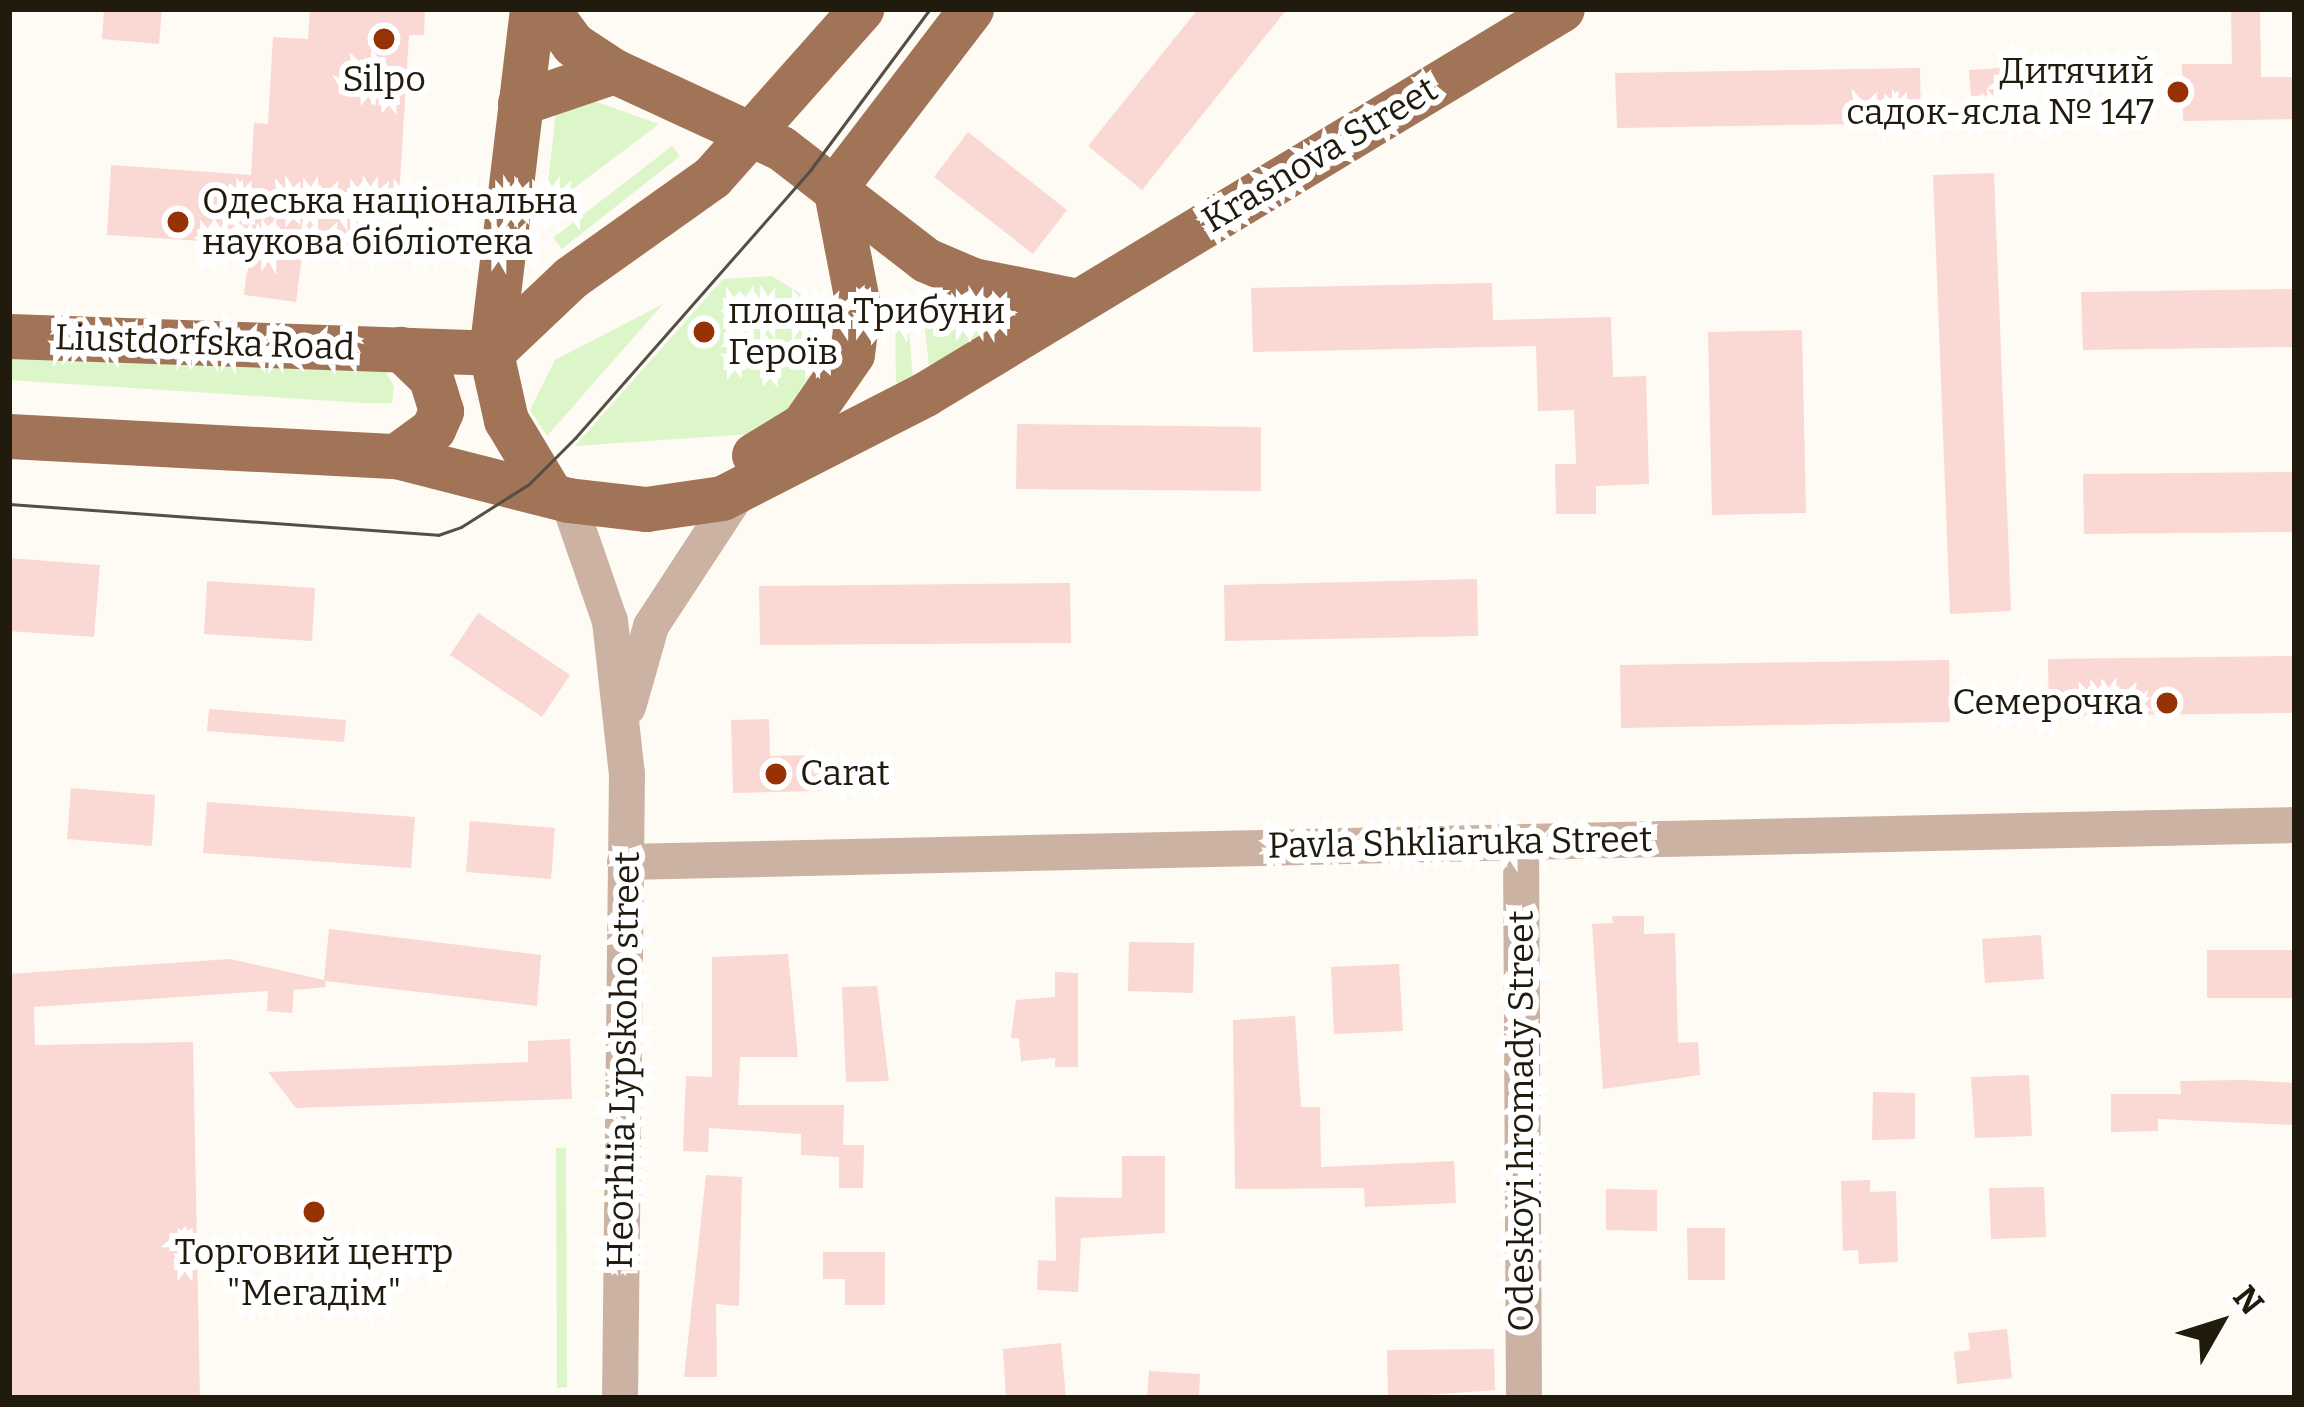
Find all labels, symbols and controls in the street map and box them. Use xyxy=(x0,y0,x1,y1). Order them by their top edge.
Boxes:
marker: Silpo xyxy=(371,26,397,52)
place label: Дитячий садок-ясла № 147 xyxy=(1846,49,2154,134)
place label: Silpo xyxy=(342,58,426,102)
street label: Krasnova Street xyxy=(1195,68,1445,242)
marker: Дитячий садок-ясла № 147 xyxy=(2165,79,2191,105)
place label: Одеська національна наукова бібліотека xyxy=(202,179,577,264)
marker: Одеська національна наукова бібліотека xyxy=(165,209,191,235)
place label: площа Трибуни Героїв xyxy=(728,289,1005,374)
street label: Liustdorfska Road xyxy=(54,316,356,370)
marker: площа Трибуни Героїв xyxy=(691,319,717,345)
place label: Семерочка xyxy=(1952,681,2143,725)
marker: Семерочка xyxy=(2154,690,2180,716)
place label: Carat xyxy=(800,752,890,796)
marker: Carat xyxy=(763,761,789,787)
street label: Pavla Shkliaruka Street xyxy=(1267,818,1653,868)
street label: Heorhiia Lypskoho street xyxy=(599,851,649,1269)
street label: Odeskoyi hromady Street xyxy=(1500,910,1544,1332)
marker: Торговий центр "Мегадім" xyxy=(301,1199,327,1225)
place label: Торговий центр "Мегадім" xyxy=(174,1230,454,1315)
north arrow xyxy=(2160,1263,2280,1383)
text: N xyxy=(2224,1278,2272,1323)

